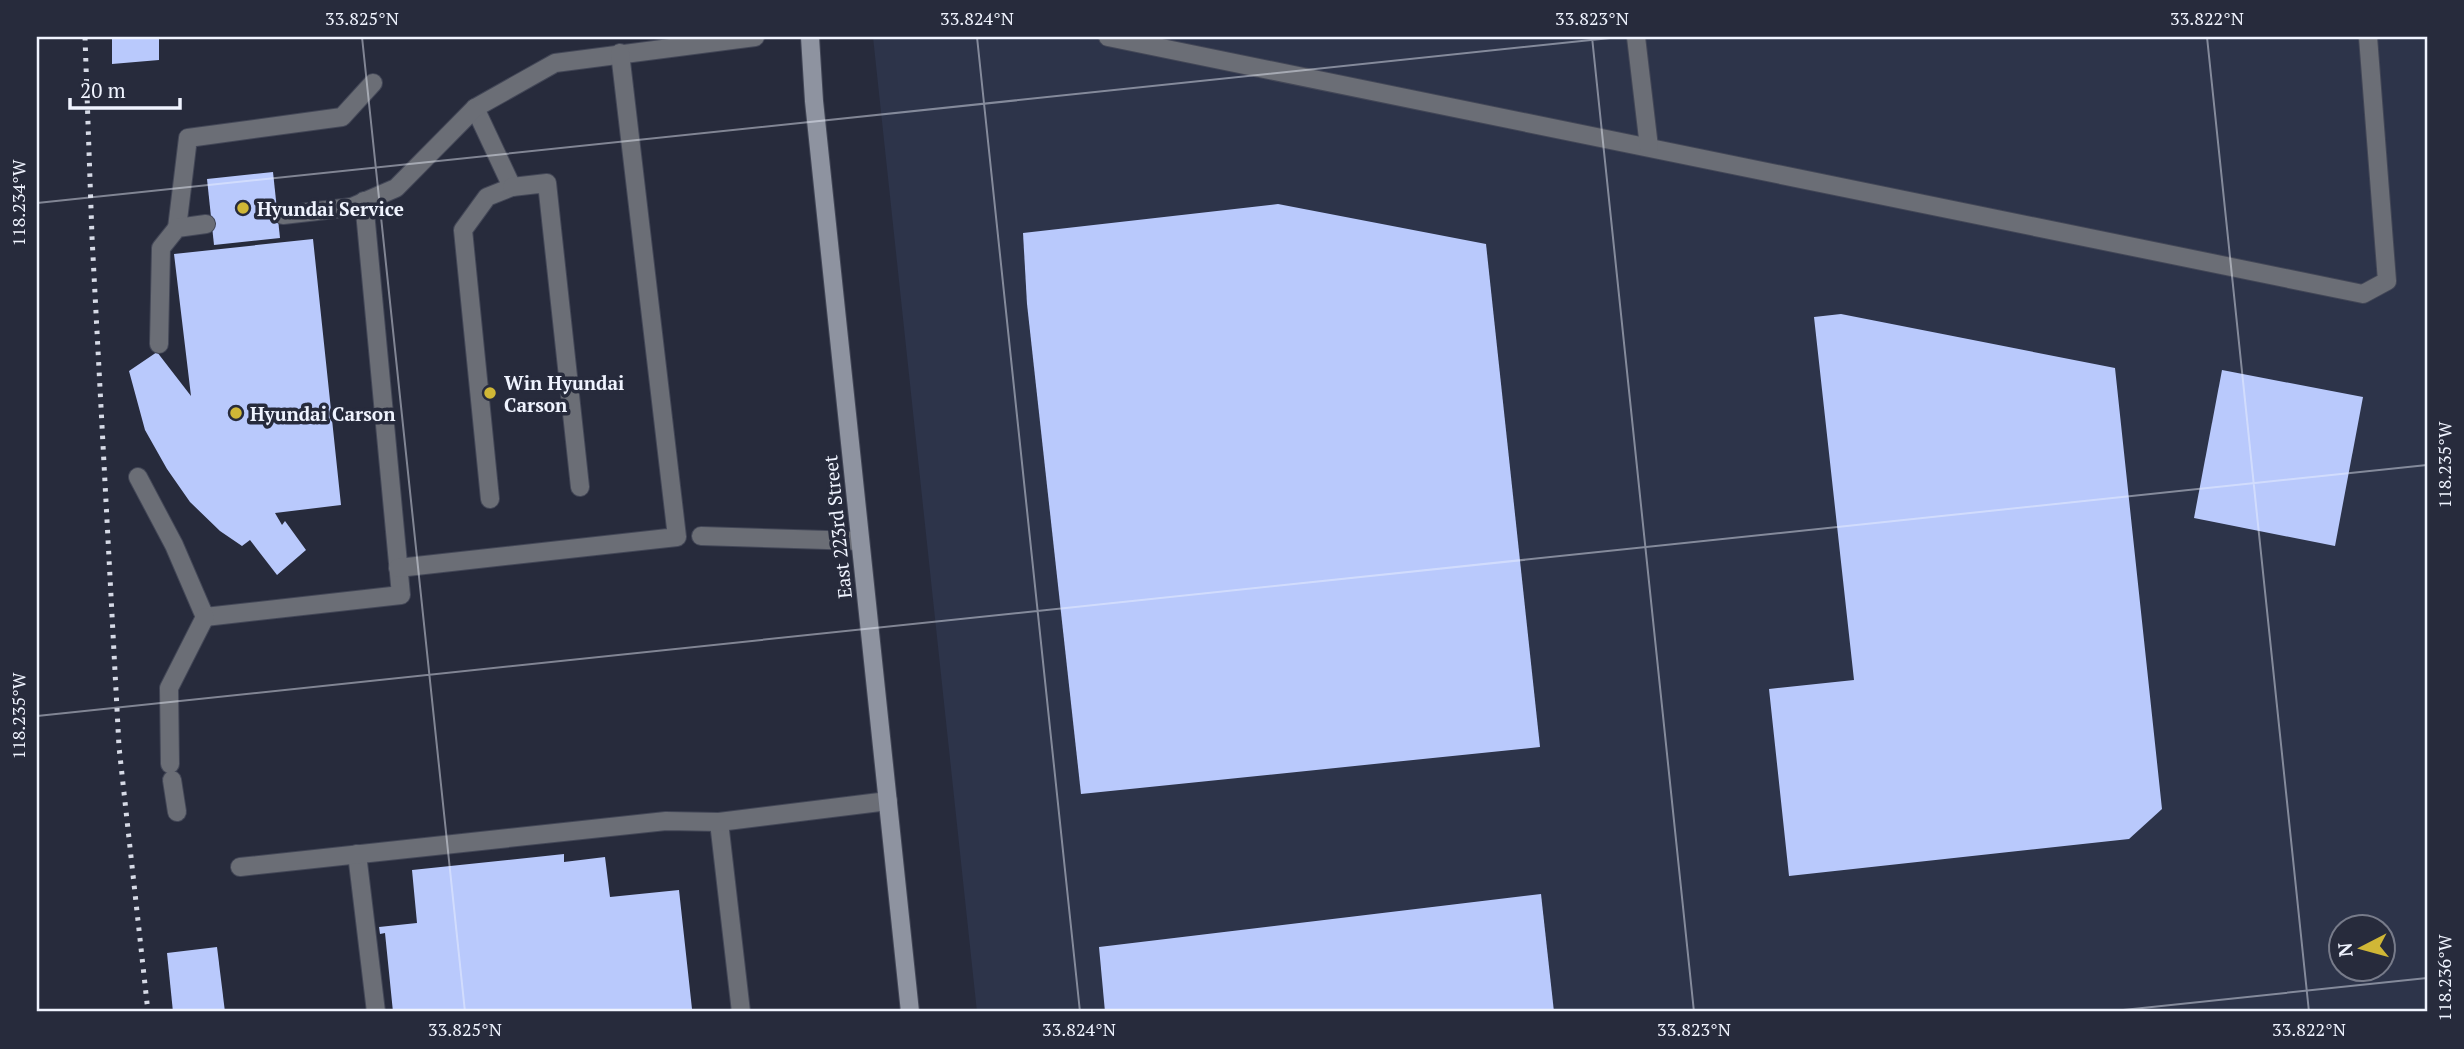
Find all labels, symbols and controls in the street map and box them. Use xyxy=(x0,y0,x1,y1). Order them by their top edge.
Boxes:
text: 33.825°N xyxy=(325,6,399,30)
text: 33.824°N xyxy=(940,6,1014,30)
text: 33.823°N xyxy=(1555,6,1629,30)
text: 33.822°N xyxy=(2170,6,2244,30)
scale bar xyxy=(70,66,180,110)
text: 20 m xyxy=(80,76,126,104)
text: 118.234°W xyxy=(6,159,30,247)
place label: Hyundai Service xyxy=(257,196,404,221)
marker: Hyundai Service xyxy=(235,200,251,216)
place label: Win Hyundai Carson xyxy=(504,370,624,417)
marker: Win Hyundai Carson xyxy=(482,385,498,401)
place label: Hyundai Carson xyxy=(250,401,396,426)
marker: Hyundai Carson xyxy=(228,405,244,421)
text: 118.235°W xyxy=(2432,421,2456,509)
street label: East 223rd Street xyxy=(817,454,857,600)
text: 118.235°W xyxy=(6,672,30,760)
north arrow xyxy=(2328,912,2398,982)
text: 118.236°W xyxy=(2432,934,2456,1022)
text: N xyxy=(2331,941,2358,958)
text: 33.825°N xyxy=(428,1017,502,1041)
text: 33.824°N xyxy=(1042,1017,1116,1041)
text: 33.823°N xyxy=(1657,1017,1731,1041)
text: 33.822°N xyxy=(2272,1017,2346,1041)

